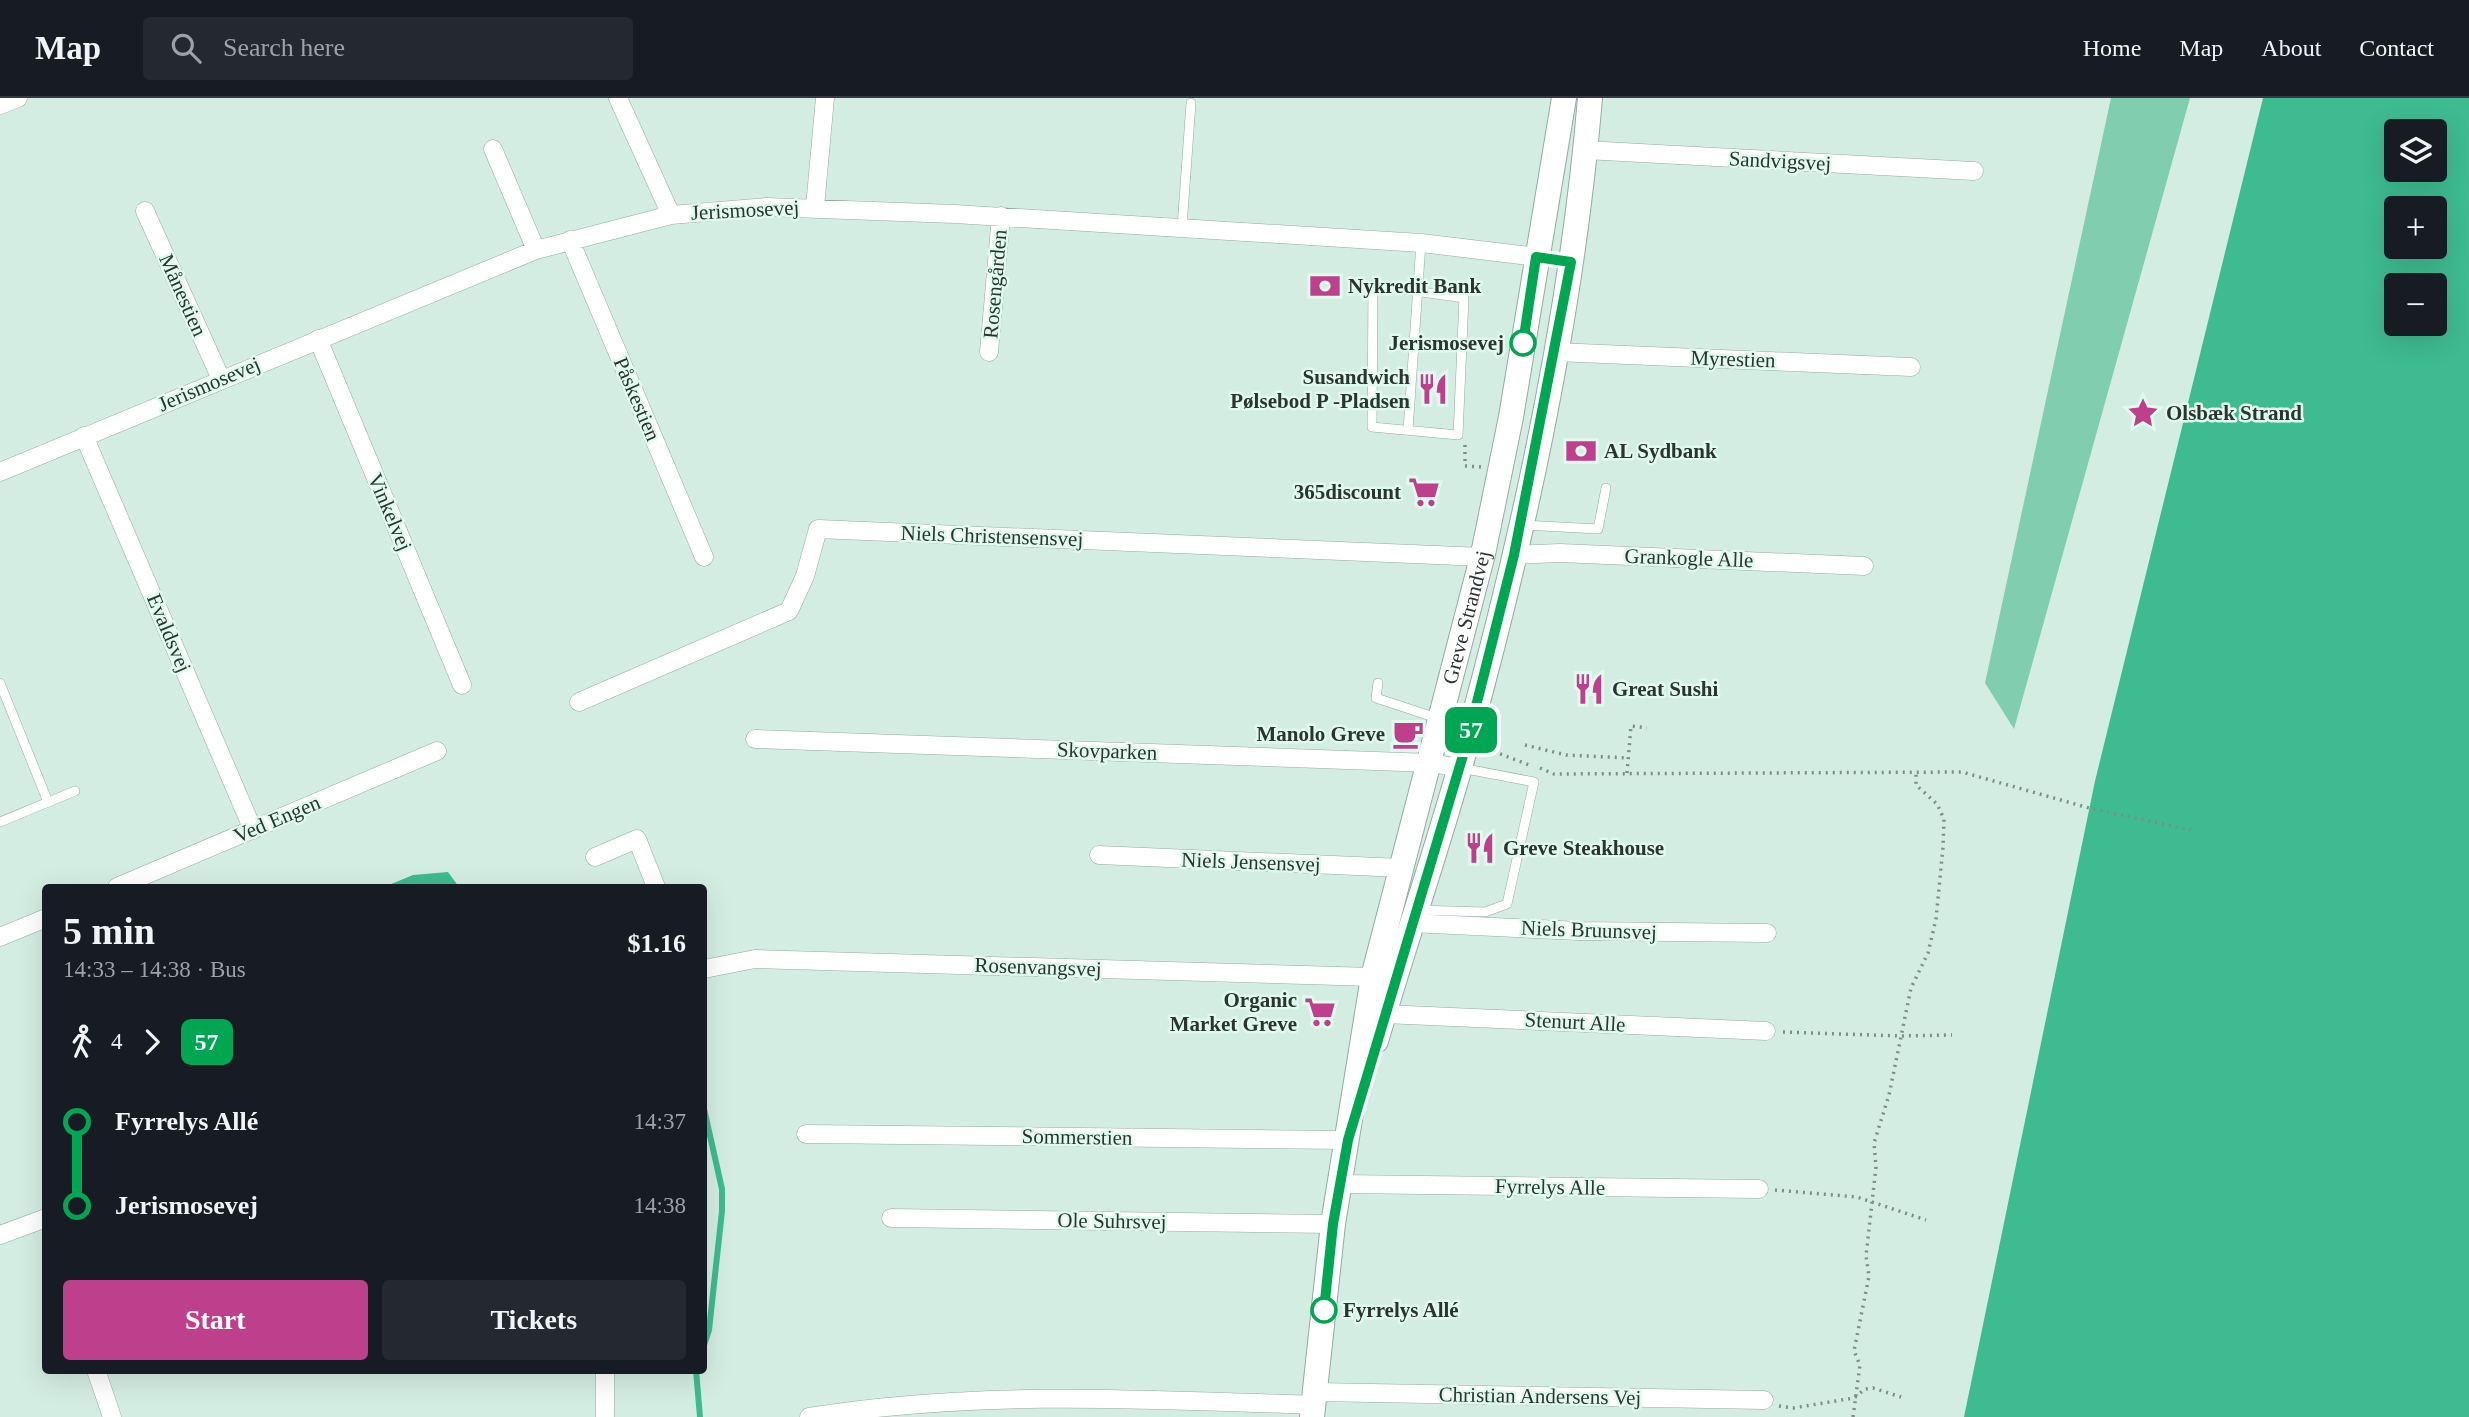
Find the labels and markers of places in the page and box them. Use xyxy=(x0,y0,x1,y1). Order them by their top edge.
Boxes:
bank icon: Nykredit Bank xyxy=(1308,269,1342,303)
place label: Nykredit Bank xyxy=(1348,274,1482,298)
marker: Jerismosevej xyxy=(1510,330,1536,356)
place label: Jerismosevej xyxy=(1389,331,1504,355)
place label: Susandwich Pølsebod P -Pladsen xyxy=(1230,365,1410,413)
restaurant icon: Susandwich Pølsebod P -Pladsen xyxy=(1416,372,1450,406)
place icon: Olsbæk Strand xyxy=(2126,396,2160,430)
place label: Olsbæk Strand xyxy=(2166,401,2302,425)
bank icon: AL Sydbank xyxy=(1564,434,1598,468)
place label: AL Sydbank xyxy=(1604,439,1717,463)
supermarket icon: 365discount xyxy=(1407,475,1441,509)
place label: 365discount xyxy=(1294,480,1401,504)
restaurant icon: Great Sushi xyxy=(1572,672,1606,706)
place label: Great Sushi xyxy=(1612,677,1719,701)
cafe icon: Manolo Greve xyxy=(1391,717,1425,751)
place label: Manolo Greve xyxy=(1256,722,1385,746)
restaurant icon: Greve Steakhouse xyxy=(1463,831,1497,865)
place label: Greve Steakhouse xyxy=(1503,836,1664,860)
place label: Organic Market Greve xyxy=(1170,988,1297,1036)
supermarket icon: Organic Market Greve xyxy=(1303,995,1337,1029)
marker: Fyrrelys Allé xyxy=(1311,1297,1337,1323)
place label: Fyrrelys Allé xyxy=(1343,1298,1459,1322)

